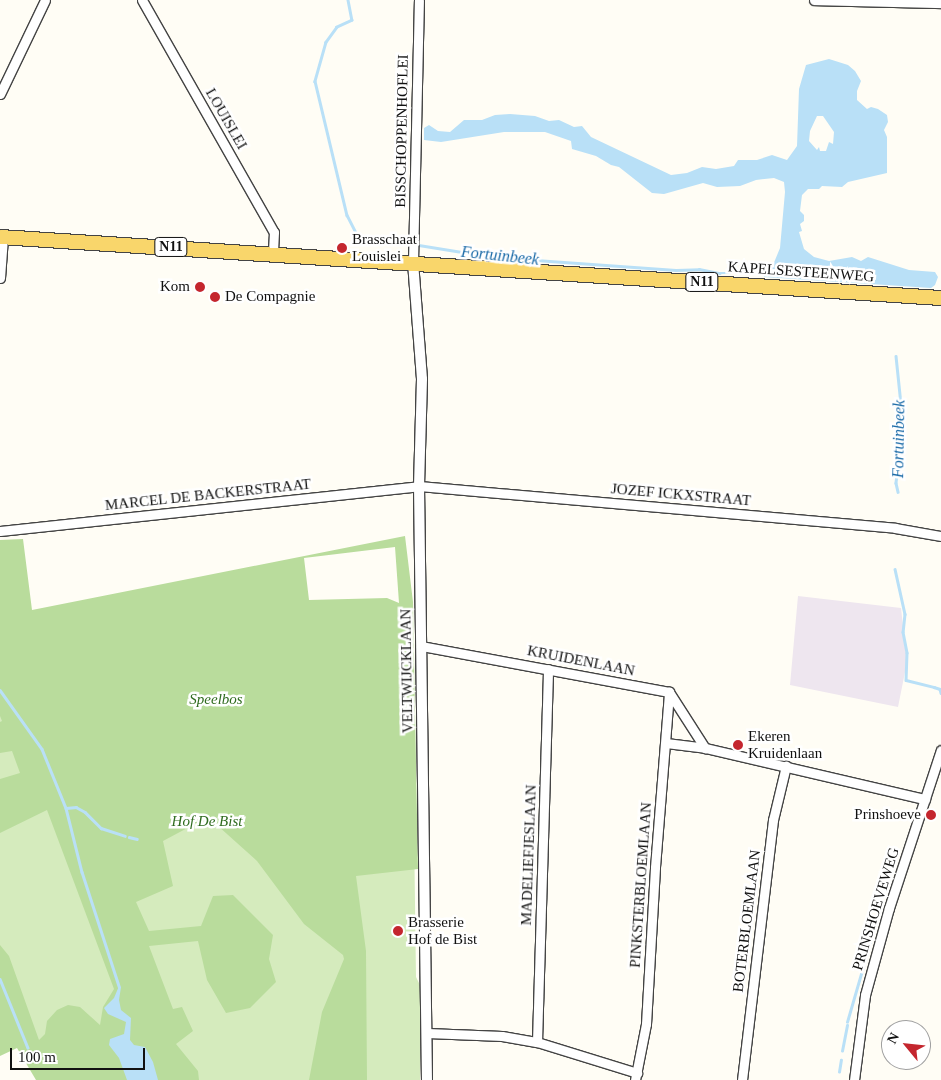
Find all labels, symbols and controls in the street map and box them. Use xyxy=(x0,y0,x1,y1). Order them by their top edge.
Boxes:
street label: BISSCHOPPENHOFLEI xyxy=(392,54,412,208)
street label: LOUISLEI xyxy=(201,85,251,153)
place label: Brasschaat Louislei xyxy=(352,230,417,265)
road number: N11 xyxy=(154,236,188,258)
marker: Brasschaat Louislei xyxy=(336,242,348,254)
water label: Fortuinbeek xyxy=(460,242,540,270)
street label: KAPELSESTEENWEG xyxy=(727,258,875,286)
road number: N11 xyxy=(684,270,720,294)
place label: Kom xyxy=(160,278,190,296)
marker: Kom xyxy=(194,281,206,293)
place label: De Compagnie xyxy=(225,288,315,306)
marker: De Compagnie xyxy=(209,291,221,303)
water label: Fortuinbeek xyxy=(889,400,909,478)
street label: MARCEL DE BACKERSTRAAT xyxy=(104,475,312,515)
street label: JOZEF ICKXSTRAAT xyxy=(610,480,752,510)
street label: VELTWIJCKLAAN xyxy=(397,609,417,733)
street label: KRUIDENLAAN xyxy=(526,642,636,680)
park label: Speelbos xyxy=(189,691,243,709)
place label: Ekeren Kruidenlaan xyxy=(748,727,822,762)
marker: Ekeren Kruidenlaan xyxy=(732,739,744,751)
street label: MADELIEFJESLAAN xyxy=(518,784,540,926)
street label: PINKSTERBLOEMLAAN xyxy=(626,802,656,968)
place label: Prinshoeve xyxy=(854,806,921,824)
marker: Prinshoeve xyxy=(925,809,937,821)
park label: Hof De Bist xyxy=(172,813,242,831)
street label: PRINSHOEVEWEG xyxy=(849,845,903,973)
street label: BOTERBLOEMLAAN xyxy=(729,849,765,993)
place label: Brasserie Hof de Bist xyxy=(408,913,477,948)
marker: Brasserie Hof de Bist xyxy=(392,925,404,937)
north arrow xyxy=(881,1020,931,1070)
text: N xyxy=(884,1030,902,1046)
scale bar xyxy=(12,1038,148,1070)
text: 100 m xyxy=(18,1049,56,1065)

